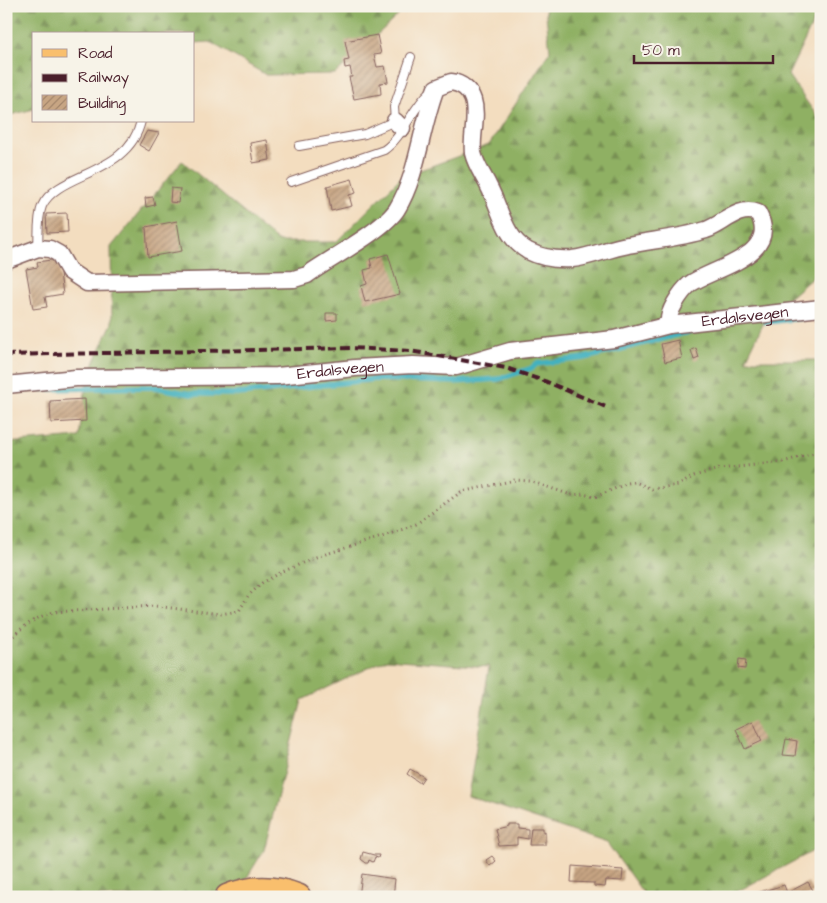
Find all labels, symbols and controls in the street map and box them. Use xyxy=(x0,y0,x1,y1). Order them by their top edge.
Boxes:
legend xyxy=(32,32,195,122)
scale bar xyxy=(634,32,773,64)
text: 50 m xyxy=(642,40,680,61)
text: Road xyxy=(78,43,113,64)
text: Railway xyxy=(78,67,129,89)
text: Building xyxy=(78,93,126,115)
street label: Erdalsvegen xyxy=(700,301,789,332)
street label: Erdalsvegen xyxy=(296,356,384,385)

